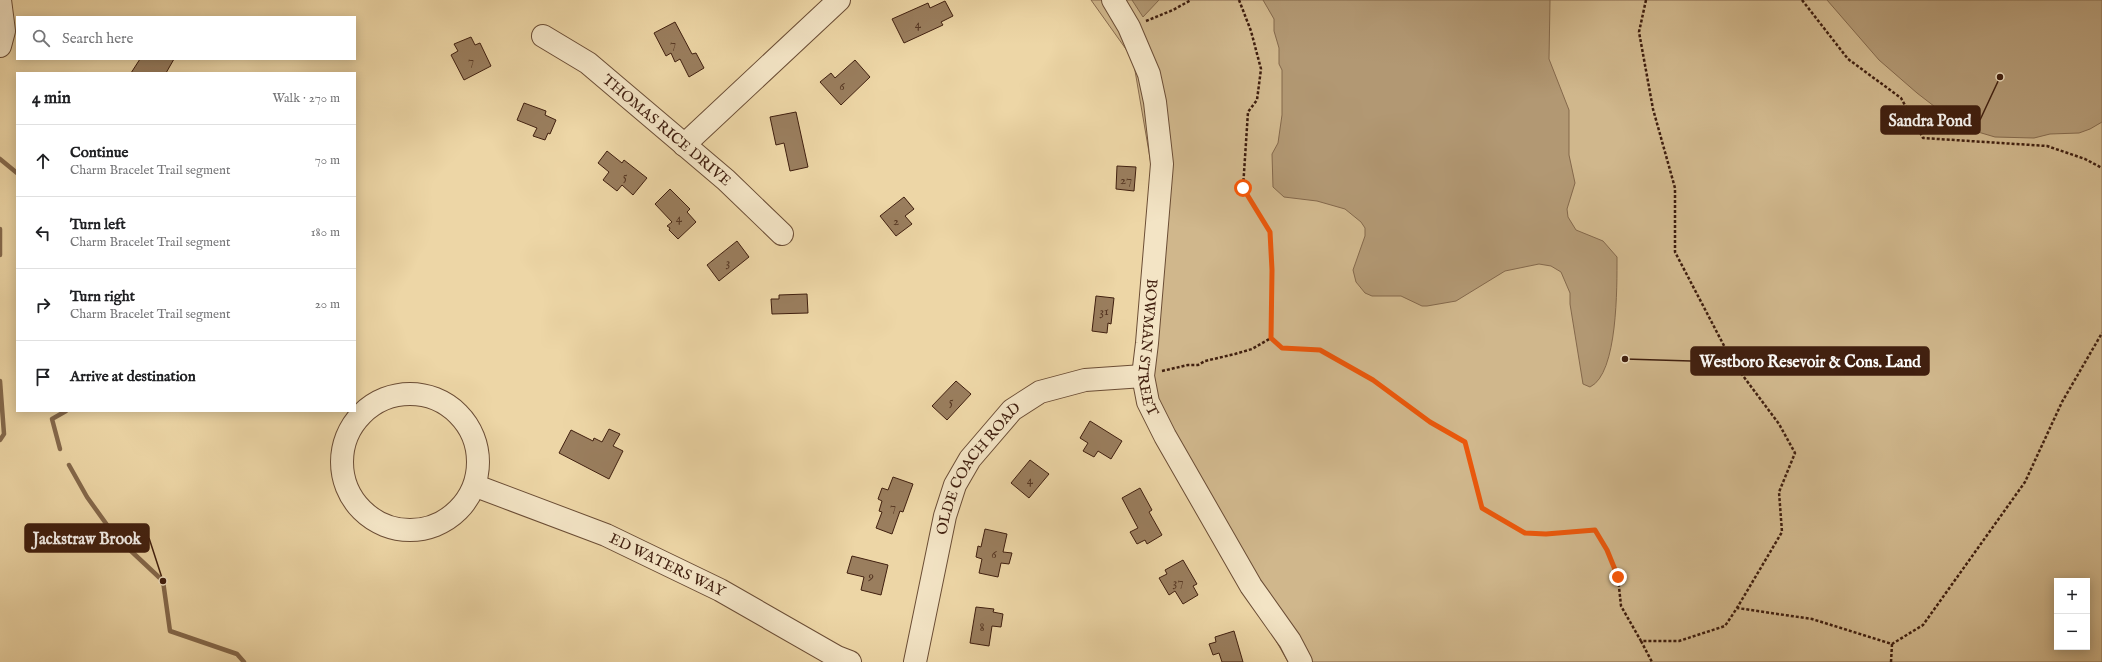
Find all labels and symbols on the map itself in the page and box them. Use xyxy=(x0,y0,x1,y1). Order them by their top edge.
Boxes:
house number: 4 xyxy=(915,16,922,33)
house number: 7 xyxy=(670,36,676,53)
house number: 7 xyxy=(468,53,474,70)
street label: THOMAS RICE DRIVE xyxy=(598,70,735,190)
house number: 6 xyxy=(839,78,845,95)
callout: Sandra Pond xyxy=(1881,106,1980,134)
text: Sandra Pond xyxy=(1888,112,1972,132)
house number: 5 xyxy=(623,168,628,185)
house number: 27 xyxy=(1120,172,1132,189)
route start xyxy=(1234,179,1252,197)
house number: 4 xyxy=(676,210,683,227)
house number: 2 xyxy=(893,213,899,230)
house number: 3 xyxy=(726,254,731,271)
street label: BOWMAN STREET xyxy=(1133,278,1163,420)
house number: 31 xyxy=(1099,303,1109,320)
callout: Westboro Resevoir & Cons. Land xyxy=(1691,347,1929,375)
text: Westboro Resevoir & Cons. Land xyxy=(1698,353,1921,373)
house number: 5 xyxy=(949,393,954,410)
street label: OLDE COACH ROAD xyxy=(932,398,1024,536)
house number: 4 xyxy=(1027,472,1034,489)
house number: 7 xyxy=(890,499,896,516)
callout: Jackstraw Brook xyxy=(25,524,149,552)
street label: ED WATERS WAY xyxy=(606,529,729,601)
text: Jackstraw Brook xyxy=(31,530,142,550)
house number: 6 xyxy=(991,546,997,563)
house number: 9 xyxy=(867,568,874,585)
route end xyxy=(1609,568,1627,586)
house number: 37 xyxy=(1173,574,1183,591)
house number: 8 xyxy=(979,619,985,636)

